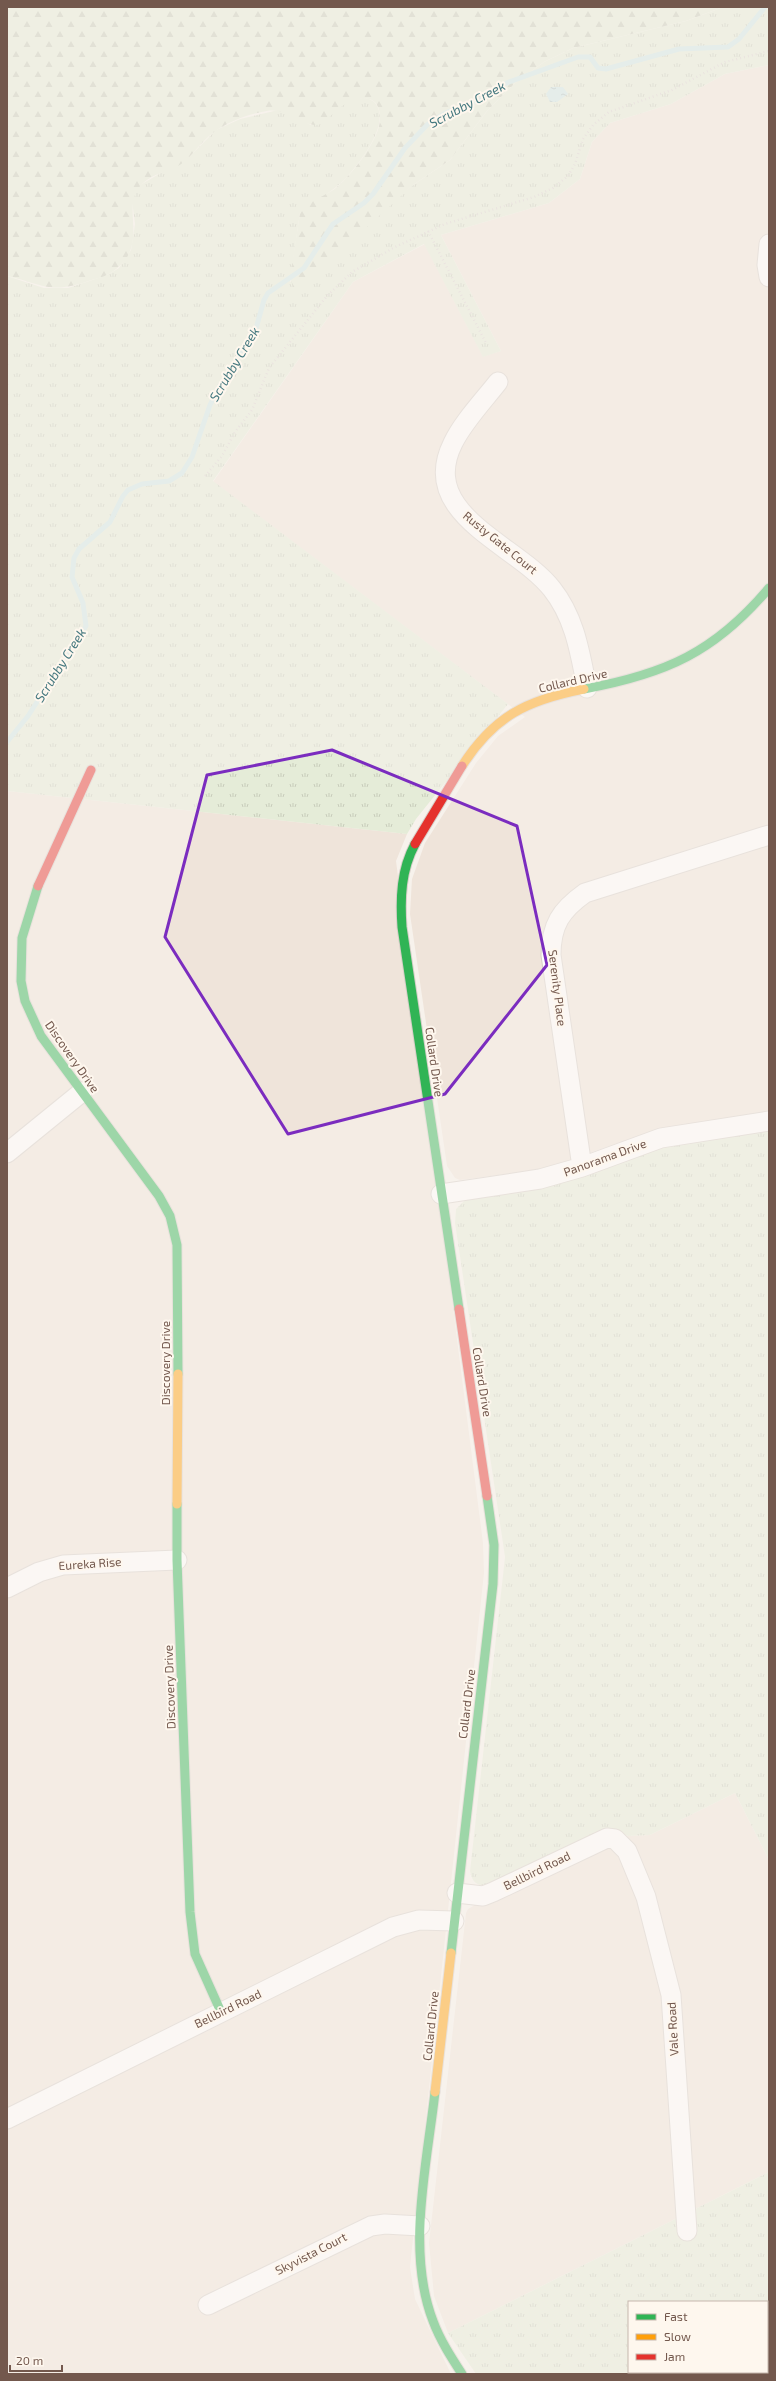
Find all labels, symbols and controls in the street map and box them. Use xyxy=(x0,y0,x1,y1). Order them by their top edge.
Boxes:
water label: Scrubby Creek xyxy=(426,77,508,131)
water label: Scrubby Creek xyxy=(206,324,263,404)
street label: Rusty Gate Court xyxy=(461,508,541,577)
water label: Scrubby Creek xyxy=(31,625,89,705)
street label: Collard Drive xyxy=(537,665,609,695)
street label: Serenity Place xyxy=(546,949,570,1027)
street label: Discovery Drive xyxy=(43,1018,103,1095)
street label: Collard Drive xyxy=(423,1026,447,1098)
street label: Panorama Drive xyxy=(561,1136,648,1179)
street label: Discovery Drive xyxy=(158,1321,172,1405)
street label: Collard Drive xyxy=(471,1346,495,1418)
street label: Eureka Rise xyxy=(58,1554,122,1572)
street label: Discovery Drive xyxy=(161,1645,177,1729)
street label: Collard Drive xyxy=(455,1668,477,1740)
street label: Bellbird Road xyxy=(501,1848,572,1892)
street label: Bellbird Road xyxy=(192,1986,263,2030)
street label: Collard Drive xyxy=(419,1990,441,2061)
street label: Vale Road xyxy=(664,2002,680,2056)
street label: Skyvista Court xyxy=(272,2229,349,2277)
legend xyxy=(628,2301,768,2373)
text: Fast xyxy=(664,2309,688,2323)
text: Slow xyxy=(664,2329,691,2343)
scale bar xyxy=(10,2347,62,2373)
text: Jam xyxy=(664,2349,685,2363)
text: 20 m xyxy=(16,2353,43,2367)

